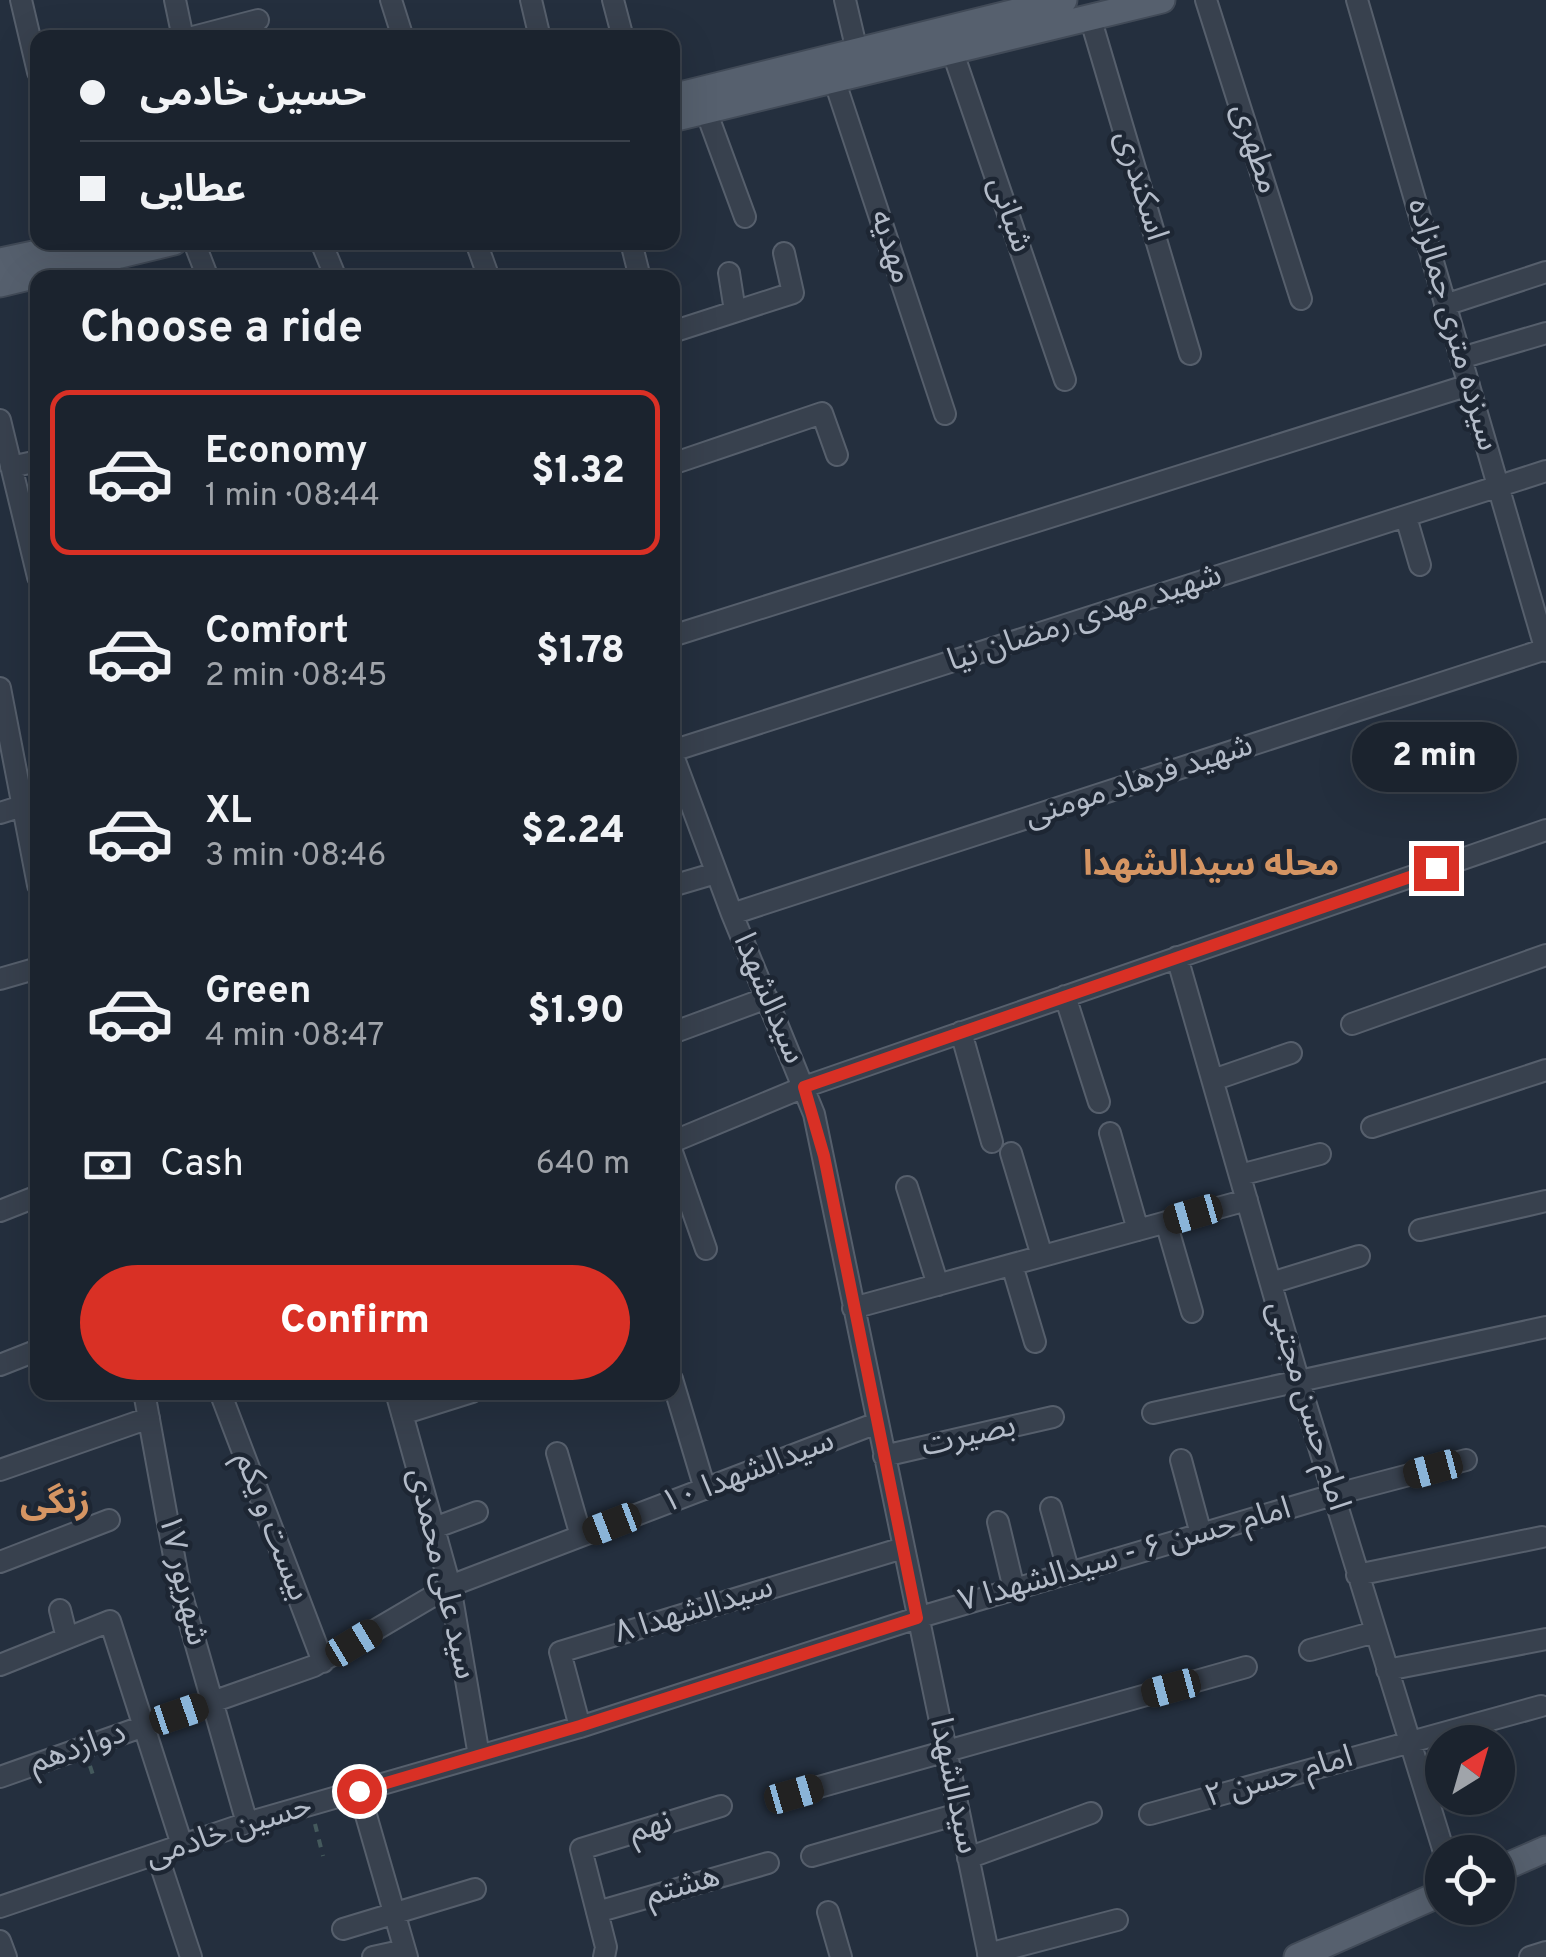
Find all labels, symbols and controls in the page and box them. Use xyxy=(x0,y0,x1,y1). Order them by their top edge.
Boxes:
text: حسین خادمی xyxy=(140,71,366,120)
street label: مطهری xyxy=(1221,99,1287,199)
street label: اسکندری xyxy=(1104,126,1176,246)
text: عطایی xyxy=(140,167,246,216)
street label: شبانی xyxy=(977,172,1041,258)
street label: سیزده متری جمالزاده xyxy=(1397,194,1507,456)
street label: مهدیه xyxy=(859,205,921,289)
text: Choose a ride xyxy=(80,301,363,358)
icon: car xyxy=(85,428,175,518)
text: Economy xyxy=(205,428,367,477)
text: $1.32 xyxy=(531,448,625,497)
text: 1 min · 08:44 xyxy=(205,477,380,517)
street label: شهید مهدی رمضان نیا xyxy=(943,556,1227,682)
icon: car xyxy=(85,608,175,698)
text: Comfort xyxy=(205,608,349,657)
text: $1.78 xyxy=(536,628,625,677)
text: 2 min · 08:45 xyxy=(205,657,387,697)
callout: 2 min xyxy=(1354,723,1518,793)
street label: شهید فرهاد مومنی xyxy=(1020,726,1258,838)
text: 2 min xyxy=(1392,737,1477,777)
icon: car xyxy=(85,788,175,878)
text: XL xyxy=(205,788,252,837)
text: $2.24 xyxy=(521,808,625,857)
text: 3 min · 08:46 xyxy=(205,837,386,877)
district label: محله سیدالشهدا xyxy=(1083,844,1339,888)
route end xyxy=(1414,846,1459,891)
street label: سیدالشهدا xyxy=(723,928,813,1070)
icon: car xyxy=(85,968,175,1058)
text: Green xyxy=(205,968,311,1017)
text: $1.90 xyxy=(527,988,625,1037)
text: 4 min · 08:47 xyxy=(205,1017,384,1057)
icon: cash xyxy=(80,1138,135,1193)
text: Cash xyxy=(160,1141,244,1190)
text: 640 m xyxy=(536,1145,630,1185)
car xyxy=(1160,1191,1226,1237)
button: Confirm xyxy=(80,1265,630,1380)
street label: امام حسن مجتبی xyxy=(1255,1296,1358,1516)
street label: بصیرت xyxy=(918,1407,1020,1467)
street label: سیدالشهدا ۱۰ xyxy=(656,1422,840,1524)
street label: بیست و یکم xyxy=(223,1447,318,1607)
car xyxy=(1400,1447,1466,1491)
street label: سید علی محمدی xyxy=(397,1465,485,1683)
district label: زنگی xyxy=(20,1482,90,1526)
street label: امام حسن ۶ - سیدالشهدا ۷ xyxy=(954,1489,1296,1624)
car xyxy=(579,1499,645,1549)
street label: ۱۷ شهریور xyxy=(147,1510,217,1650)
street label: سیدالشهدا ۸ xyxy=(610,1568,778,1654)
car xyxy=(321,1615,387,1671)
car xyxy=(1138,1666,1204,1710)
car xyxy=(146,1690,212,1738)
street label: دوازدهم xyxy=(24,1714,132,1785)
street label: سیدالشهدا xyxy=(919,1714,987,1858)
north arrow xyxy=(1425,1725,1515,1815)
map controls xyxy=(1425,1725,1515,1925)
street label: امام حسن ۲ xyxy=(1200,1738,1358,1819)
route start xyxy=(337,1769,382,1814)
car xyxy=(761,1771,827,1817)
street label: حسین خادمی xyxy=(141,1786,317,1878)
street label: نهم xyxy=(625,1803,678,1854)
button: locate xyxy=(1425,1835,1515,1925)
street label: هشتم xyxy=(641,1857,725,1918)

